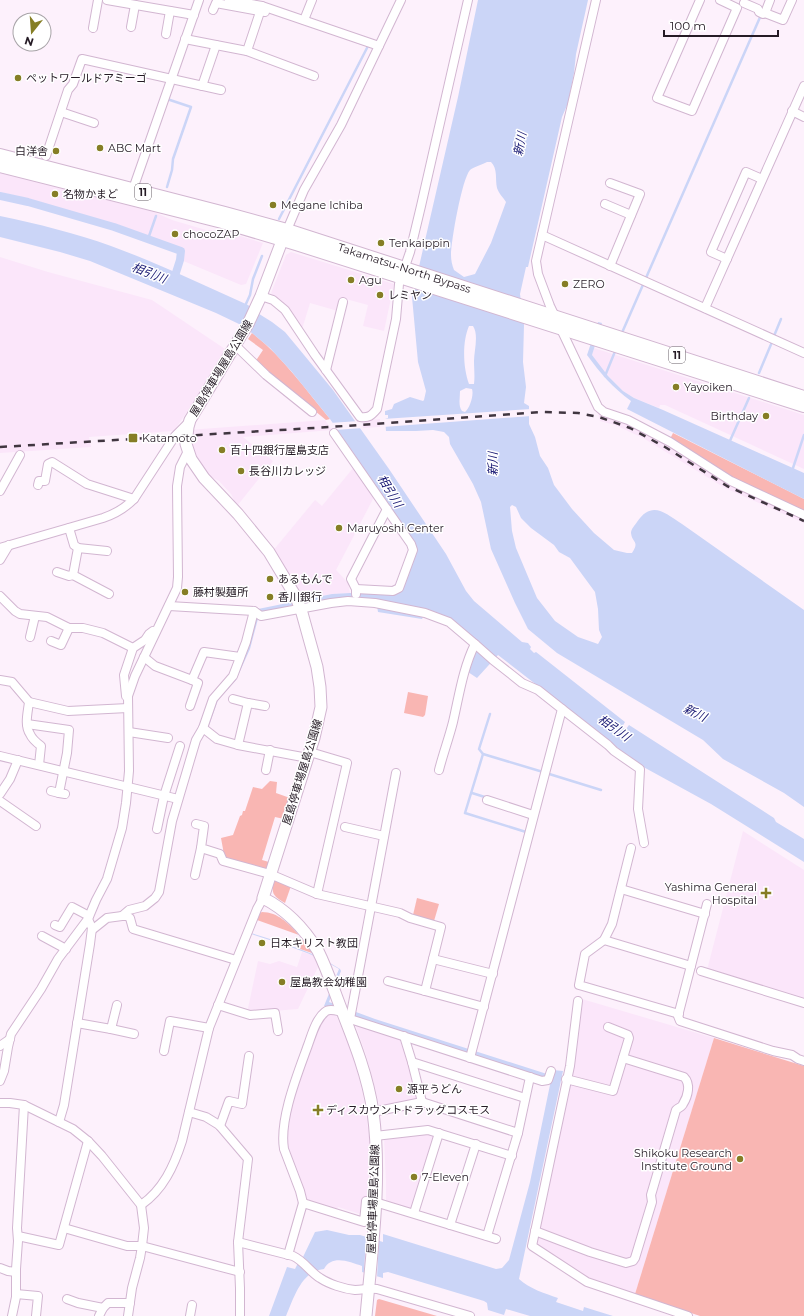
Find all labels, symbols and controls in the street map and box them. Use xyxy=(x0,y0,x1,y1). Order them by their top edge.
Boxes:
north arrow xyxy=(12,12,52,52)
scale bar xyxy=(664,12,778,38)
text: 100 m xyxy=(670,18,706,33)
text: N xyxy=(23,34,35,50)
place label: ペットワールドアミーゴ xyxy=(26,71,147,85)
marker: ペットワールドアミーゴ xyxy=(13,73,23,83)
water label: 新川 xyxy=(510,129,530,157)
place label: ABC Mart xyxy=(108,141,161,155)
marker: ABC Mart xyxy=(95,143,105,153)
place label: 白洋舎 xyxy=(15,144,48,158)
marker: 白洋舎 xyxy=(51,146,61,156)
road number: 11 xyxy=(135,184,151,200)
place label: 名物かまど xyxy=(63,187,118,201)
marker: 名物かまど xyxy=(50,189,60,199)
place label: Megane Ichiba xyxy=(281,198,363,212)
marker: Megane Ichiba xyxy=(268,200,278,210)
place label: chocoZAP xyxy=(183,227,239,241)
marker: chocoZAP xyxy=(170,229,180,239)
place label: Tenkaippin xyxy=(389,236,450,250)
marker: Tenkaippin xyxy=(376,238,386,248)
street label: Takamatsu-North Bypass xyxy=(336,240,473,296)
water label: 相引川 xyxy=(130,259,171,287)
place label: Agu xyxy=(359,273,382,287)
marker: Agu xyxy=(346,275,356,285)
place label: ZERO xyxy=(573,277,605,291)
marker: ZERO xyxy=(560,279,570,289)
place label: レミヤン xyxy=(388,288,432,302)
marker: レミヤン xyxy=(375,290,385,300)
street label: 屋島停車場屋島公園線 xyxy=(187,317,255,419)
road number: 11 xyxy=(669,347,685,363)
place label: Yayoiken xyxy=(684,380,733,394)
marker: Yayoiken xyxy=(671,382,681,392)
place label: Birthday xyxy=(711,409,758,423)
marker: Birthday xyxy=(761,411,771,421)
place label: Katamoto xyxy=(142,431,197,445)
marker: Katamoto xyxy=(127,432,139,444)
place label: 百十四銀行屋島支店 xyxy=(230,443,329,457)
marker: 百十四銀行屋島支店 xyxy=(217,445,227,455)
water label: 新川 xyxy=(485,450,500,476)
place label: 長谷川カレッジ xyxy=(249,464,326,478)
marker: 長谷川カレッジ xyxy=(236,466,246,476)
water label: 相引川 xyxy=(375,471,407,512)
place label: Maruyoshi Center xyxy=(347,521,444,535)
marker: Maruyoshi Center xyxy=(334,523,344,533)
place label: あるもんで xyxy=(278,572,332,586)
marker: あるもんで xyxy=(265,574,275,584)
place label: 藤村製麺所 xyxy=(193,585,249,599)
marker: 藤村製麺所 xyxy=(180,587,190,597)
place label: 香川銀行 xyxy=(278,590,322,604)
marker: 香川銀行 xyxy=(265,592,275,602)
water label: 新川 xyxy=(681,701,711,725)
water label: 相引川 xyxy=(595,711,635,745)
street label: 屋島停車場屋島公園線 xyxy=(279,717,325,827)
place label: Yashima General Hospital xyxy=(665,880,757,907)
marker: Yashima General Hospital xyxy=(760,887,772,899)
place label: 日本キリスト教団 xyxy=(270,936,358,950)
marker: 日本キリスト教団 xyxy=(257,938,267,948)
place label: 屋島教会幼稚園 xyxy=(290,975,367,989)
marker: 屋島教会幼稚園 xyxy=(277,977,287,987)
place label: 源平うどん xyxy=(407,1082,462,1096)
marker: 源平うどん xyxy=(394,1084,404,1094)
place label: ディスカウントドラッグコスモス xyxy=(326,1103,490,1117)
marker: ディスカウントドラッグコスモス xyxy=(313,1105,323,1115)
street label: 屋島停車場屋島公園線 xyxy=(364,1144,382,1254)
place label: Shikoku Research Institute Ground xyxy=(634,1146,732,1173)
marker: Shikoku Research Institute Ground xyxy=(735,1154,745,1164)
place label: 7-Eleven xyxy=(422,1170,469,1184)
marker: 7-Eleven xyxy=(409,1172,419,1182)

